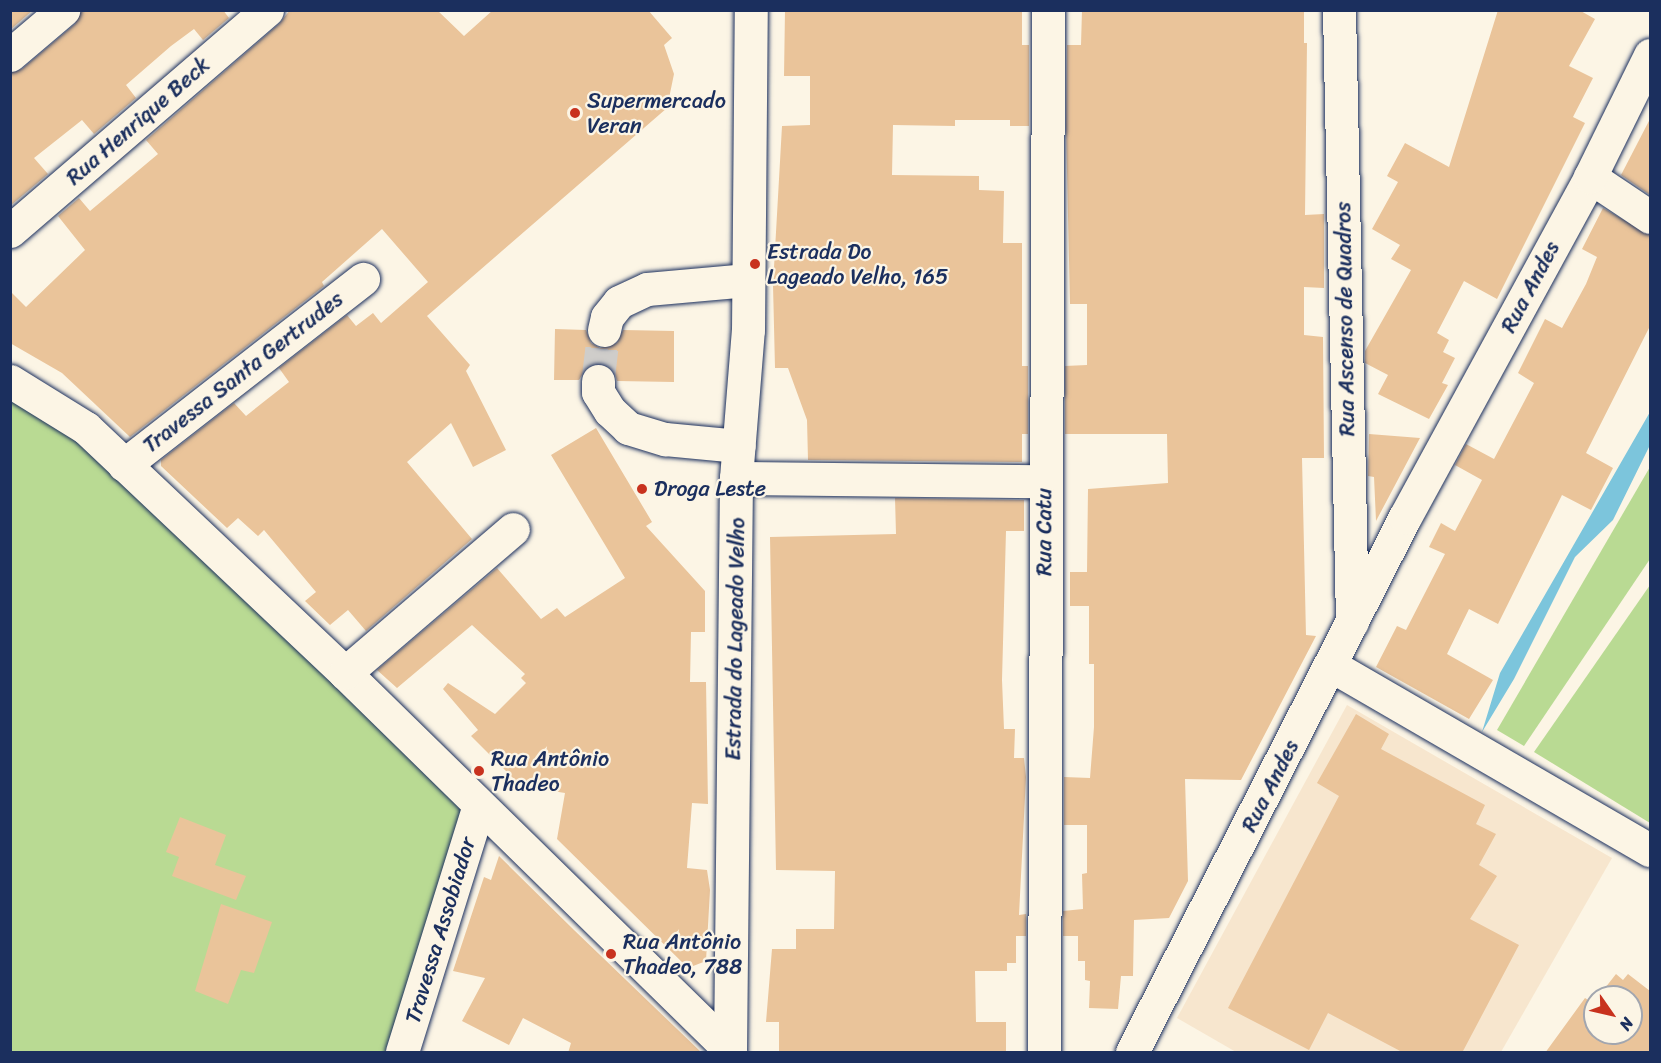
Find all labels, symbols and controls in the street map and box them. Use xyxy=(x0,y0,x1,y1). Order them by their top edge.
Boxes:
street label: Rua Henrique Beck xyxy=(60,51,216,191)
place label: Supermercado Veran xyxy=(587,87,726,138)
marker: Supermercado Veran xyxy=(568,106,582,120)
street label: Rua Ascenso de Quadros xyxy=(1330,202,1360,436)
street label: Rua Andes xyxy=(1495,237,1565,337)
place label: Estrada Do Lageado Velho, 165 xyxy=(767,238,949,290)
marker: Estrada Do Lageado Velho, 165 xyxy=(748,257,762,271)
street label: Travessa Santa Gertrudes xyxy=(137,285,349,459)
place label: Droga Leste xyxy=(654,476,768,502)
marker: Droga Leste xyxy=(635,482,649,496)
street label: Rua Catu xyxy=(1031,488,1057,576)
street label: Estrada do Lageado Velho xyxy=(720,517,750,761)
street label: Rua Andes xyxy=(1236,735,1304,837)
place label: Rua Antônio Thadeo xyxy=(491,745,609,796)
marker: Rua Antônio Thadeo xyxy=(472,764,486,778)
street label: Travessa Assobiador xyxy=(399,833,481,1027)
place label: Rua Antônio Thadeo, 788 xyxy=(623,928,742,980)
marker: Rua Antônio Thadeo, 788 xyxy=(604,947,618,961)
north arrow xyxy=(1583,985,1643,1045)
text: N xyxy=(1612,1012,1642,1037)

